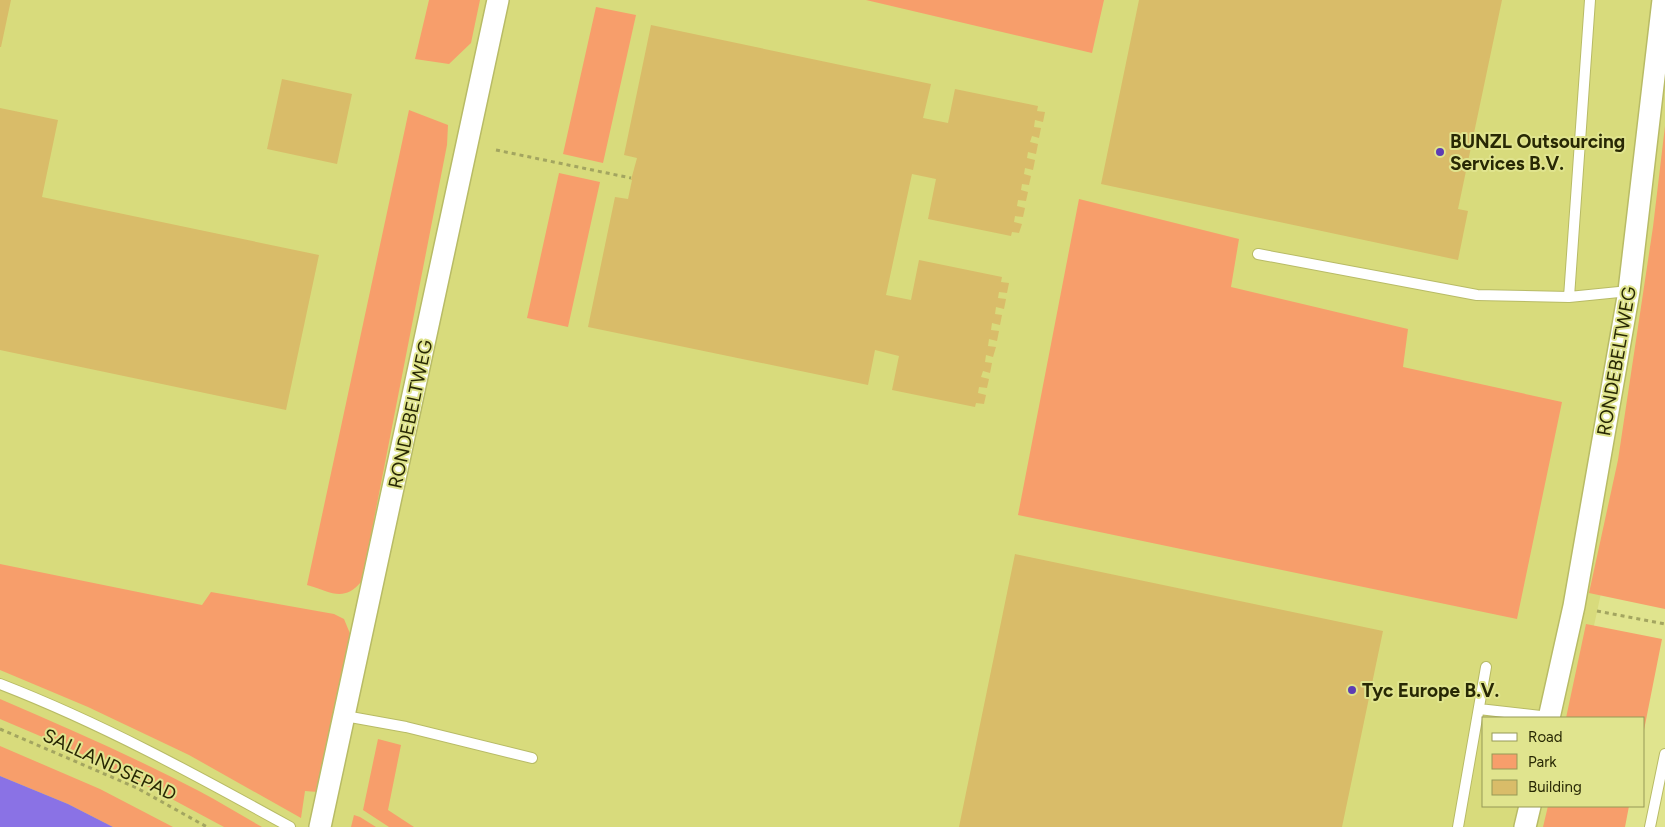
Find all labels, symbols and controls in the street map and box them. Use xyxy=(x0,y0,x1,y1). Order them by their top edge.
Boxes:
place label: BUNZL Outsourcing Services B.V. xyxy=(1450,130,1625,175)
marker: BUNZL Outsourcing Services B.V. xyxy=(1434,146,1446,158)
street label: RONDEBELTWEG xyxy=(1592,285,1641,438)
street label: RONDEBELTWEG xyxy=(384,338,437,491)
place label: Tyc Europe B.V. xyxy=(1362,679,1499,702)
marker: Tyc Europe B.V. xyxy=(1346,684,1358,696)
legend xyxy=(1482,717,1645,807)
street label: SALLANDSEPAD xyxy=(39,723,180,805)
text: Road xyxy=(1528,728,1563,746)
text: Park xyxy=(1528,753,1557,771)
text: Building xyxy=(1528,778,1582,796)

